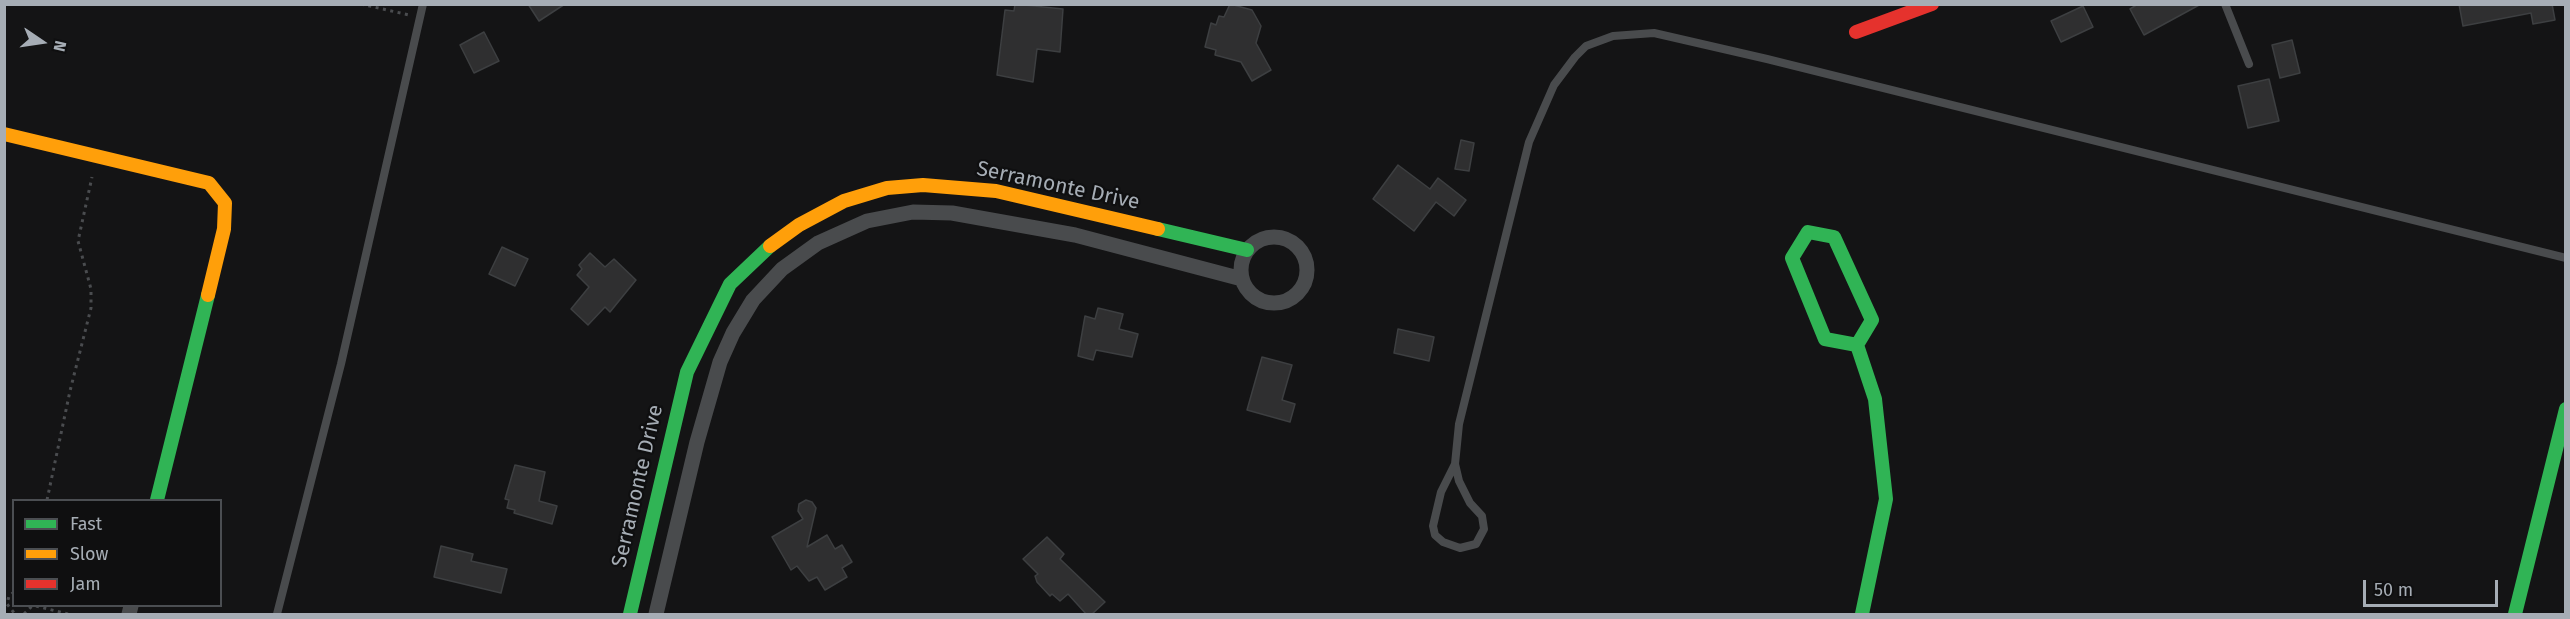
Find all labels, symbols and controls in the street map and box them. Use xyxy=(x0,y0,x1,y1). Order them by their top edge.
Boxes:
north arrow xyxy=(12,12,72,72)
text: N xyxy=(50,39,70,53)
street label: Serramonte Drive xyxy=(974,156,1142,216)
street label: Serramonte Drive xyxy=(607,402,669,570)
legend xyxy=(12,499,222,607)
text: Fast xyxy=(70,513,102,535)
text: Slow xyxy=(70,543,108,565)
scale bar xyxy=(2366,568,2501,606)
text: Jam xyxy=(70,573,101,595)
text: 50 m xyxy=(2374,579,2413,601)

